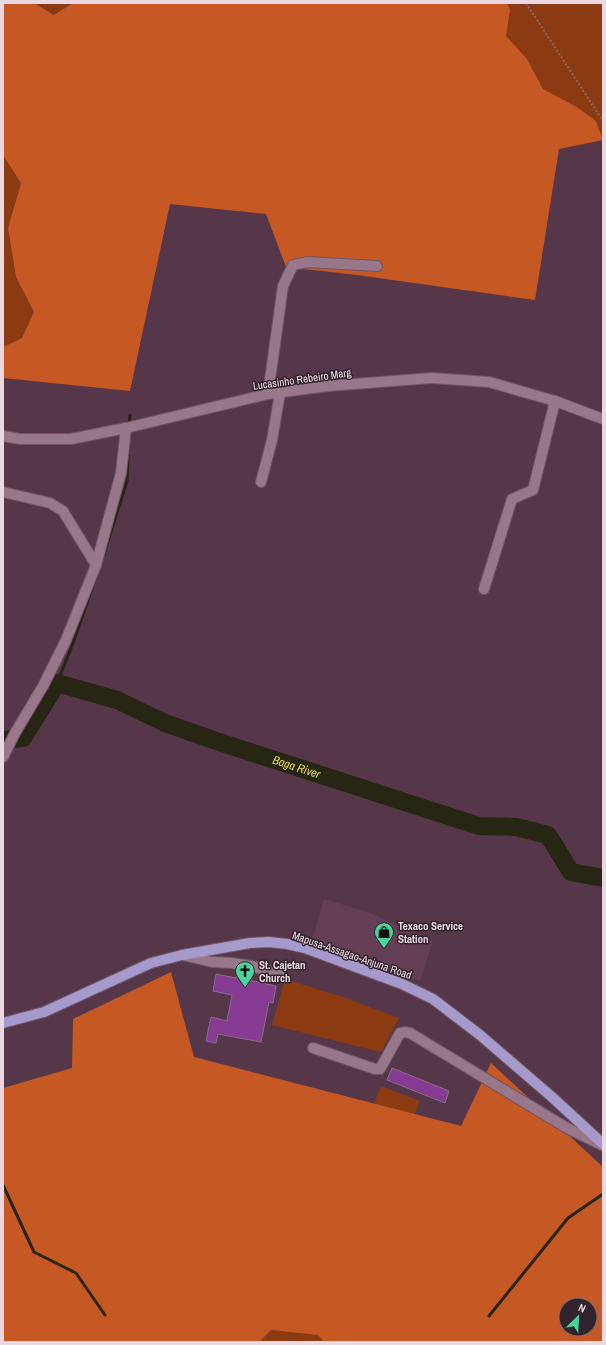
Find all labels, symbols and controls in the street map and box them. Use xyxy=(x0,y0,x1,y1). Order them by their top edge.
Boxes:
street label: Lucasinho Rebeiro Marg xyxy=(252,365,352,393)
water label: Baga River xyxy=(271,752,323,782)
place label: Texaco Service Station xyxy=(398,919,463,946)
shop icon: Texaco Service Station xyxy=(373,921,395,949)
street label: Mapusa-Assagao-Anjuna Road xyxy=(290,928,414,982)
place label: St. Cajetan Church xyxy=(259,958,306,985)
church icon: St. Cajetan Church xyxy=(234,960,256,988)
north arrow xyxy=(558,1297,598,1337)
text: N xyxy=(576,1300,588,1316)

